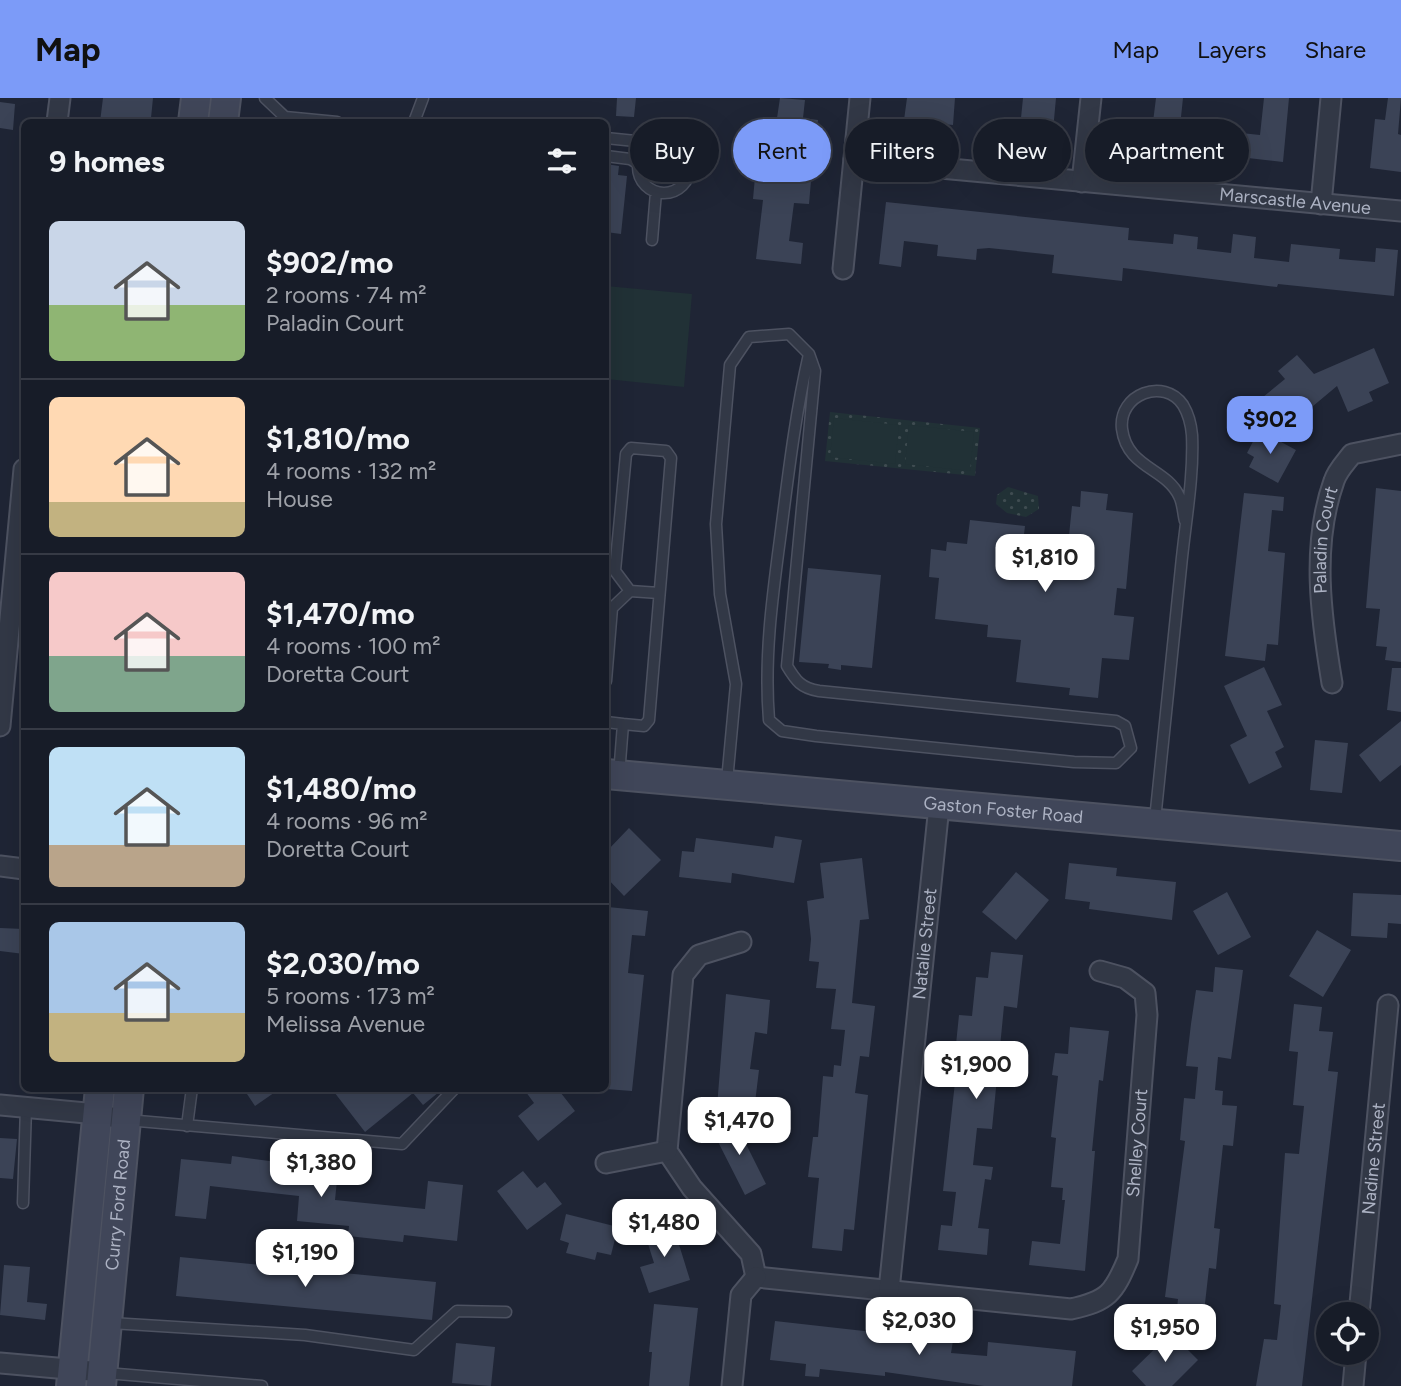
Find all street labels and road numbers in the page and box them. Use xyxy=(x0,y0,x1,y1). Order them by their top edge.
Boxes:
street label: Marscastle Avenue xyxy=(1218,183,1372,219)
street label: Paladin Court xyxy=(1309,483,1343,594)
street label: Gaston Foster Road xyxy=(923,792,1084,828)
street label: Natalie Street xyxy=(908,887,941,1001)
street label: Shelley Court xyxy=(1122,1088,1152,1198)
street label: Nadine Street xyxy=(1357,1101,1390,1216)
street label: Curry Ford Road xyxy=(101,1138,135,1271)

